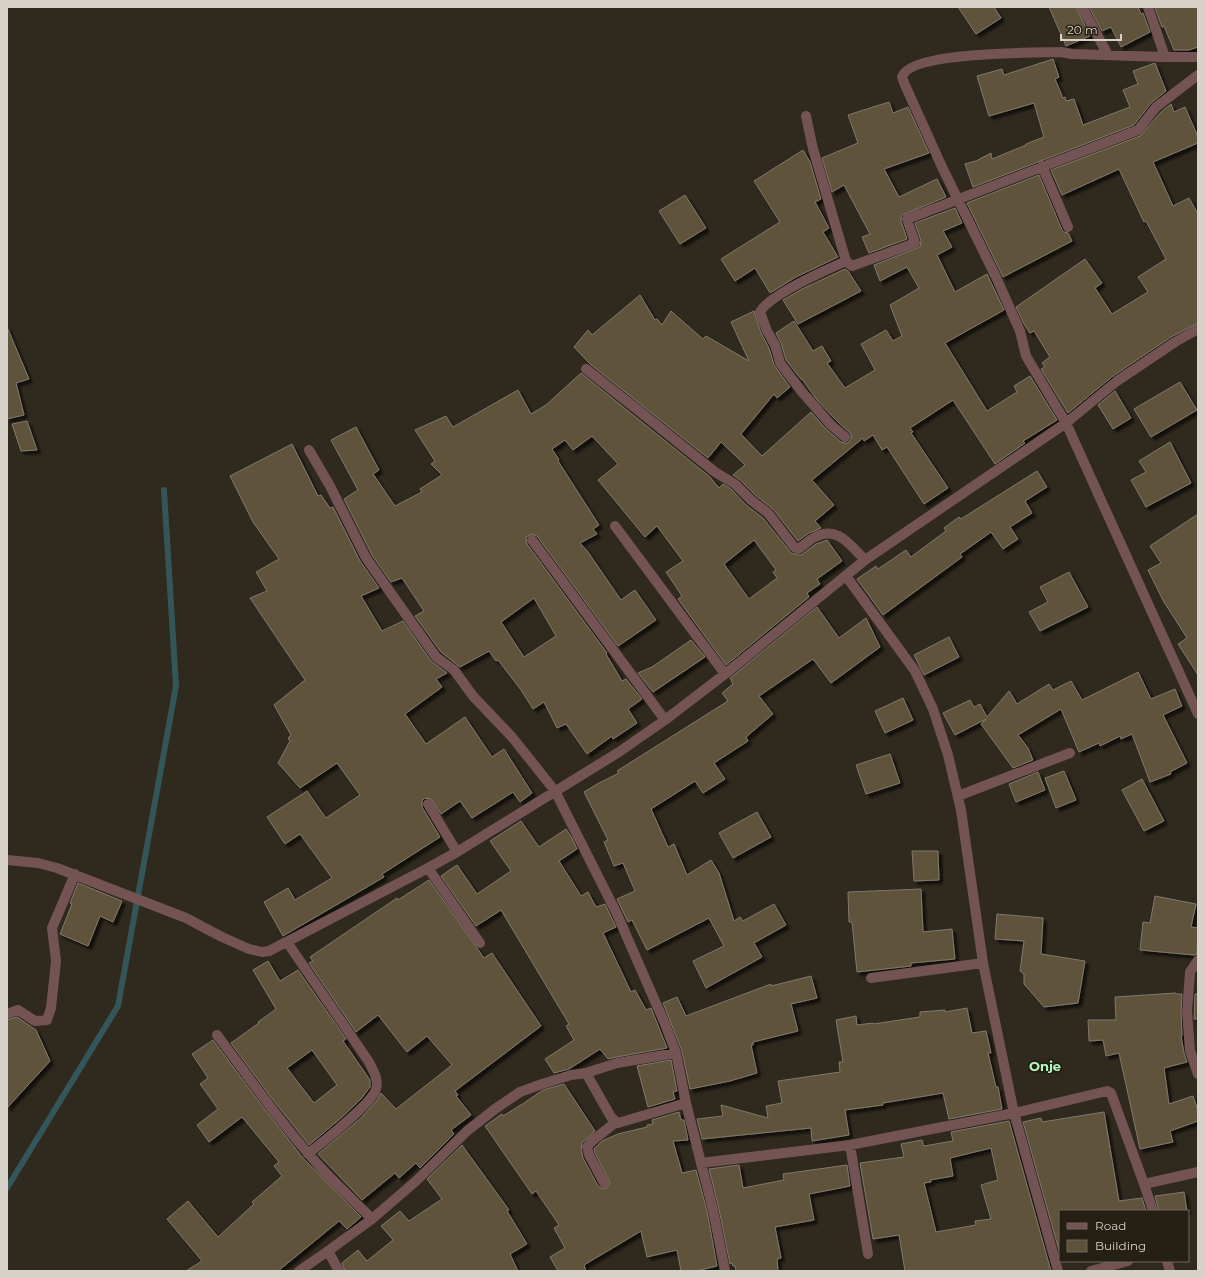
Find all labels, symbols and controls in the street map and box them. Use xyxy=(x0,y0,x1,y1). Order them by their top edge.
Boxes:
scale bar xyxy=(1061,16,1121,42)
text: 20 m xyxy=(1067,22,1098,37)
district label: Onje xyxy=(1029,1058,1061,1074)
legend xyxy=(1059,1210,1189,1262)
text: Road xyxy=(1095,1218,1126,1233)
text: Building xyxy=(1095,1238,1146,1253)

